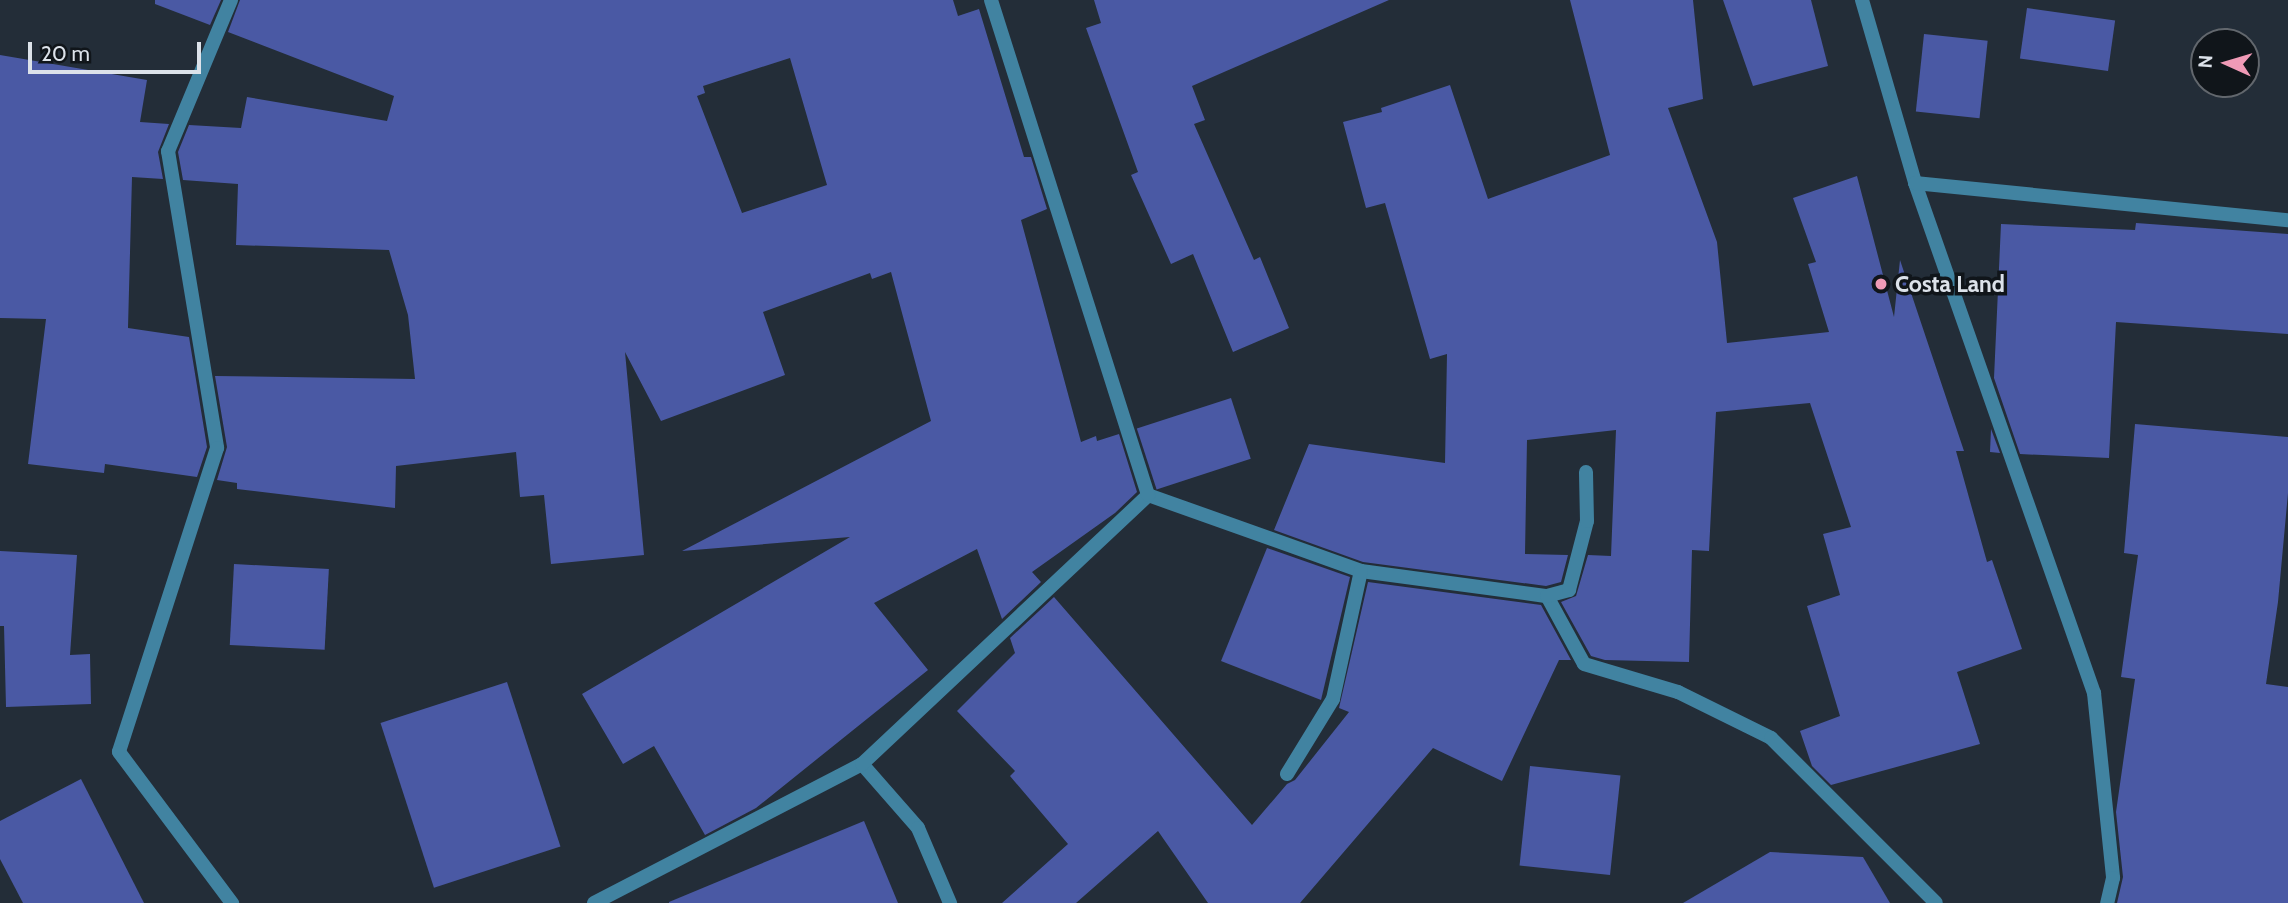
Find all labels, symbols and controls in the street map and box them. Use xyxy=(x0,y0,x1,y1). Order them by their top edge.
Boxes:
scale bar xyxy=(32,28,205,72)
north arrow xyxy=(2190,28,2260,98)
text: 20 m xyxy=(41,41,90,66)
text: N xyxy=(2194,54,2217,69)
place label: Costa Land xyxy=(1895,270,2005,298)
marker: Costa Land xyxy=(1873,276,1889,292)

